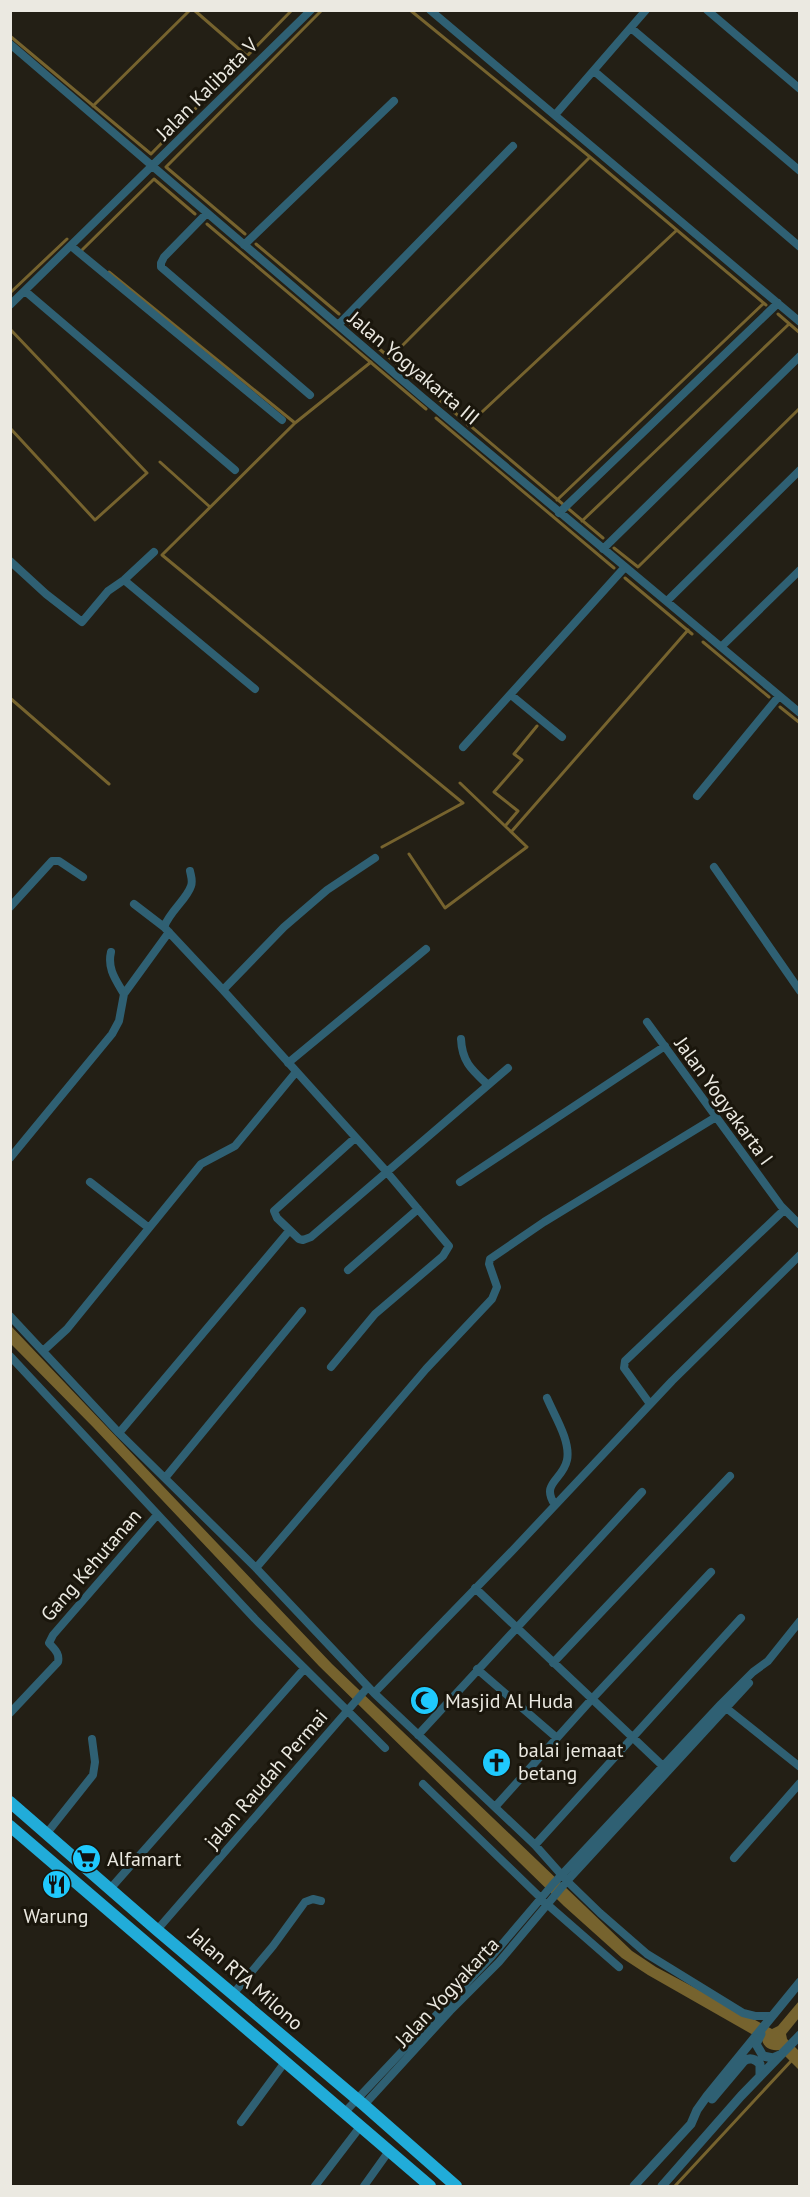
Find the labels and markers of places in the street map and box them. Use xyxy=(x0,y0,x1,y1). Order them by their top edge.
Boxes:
mosque icon: Masjid Al Huda xyxy=(408,1685,440,1717)
place label: Masjid Al Huda xyxy=(445,1688,573,1714)
place label: balai jemaat betang xyxy=(518,1737,624,1786)
church icon: balai jemaat betang xyxy=(481,1746,513,1778)
supermarket icon: Alfamart xyxy=(70,1843,102,1875)
place label: Alfamart xyxy=(107,1846,181,1872)
restaurant icon: Warung xyxy=(40,1869,72,1901)
place label: Warung xyxy=(24,1903,88,1929)

